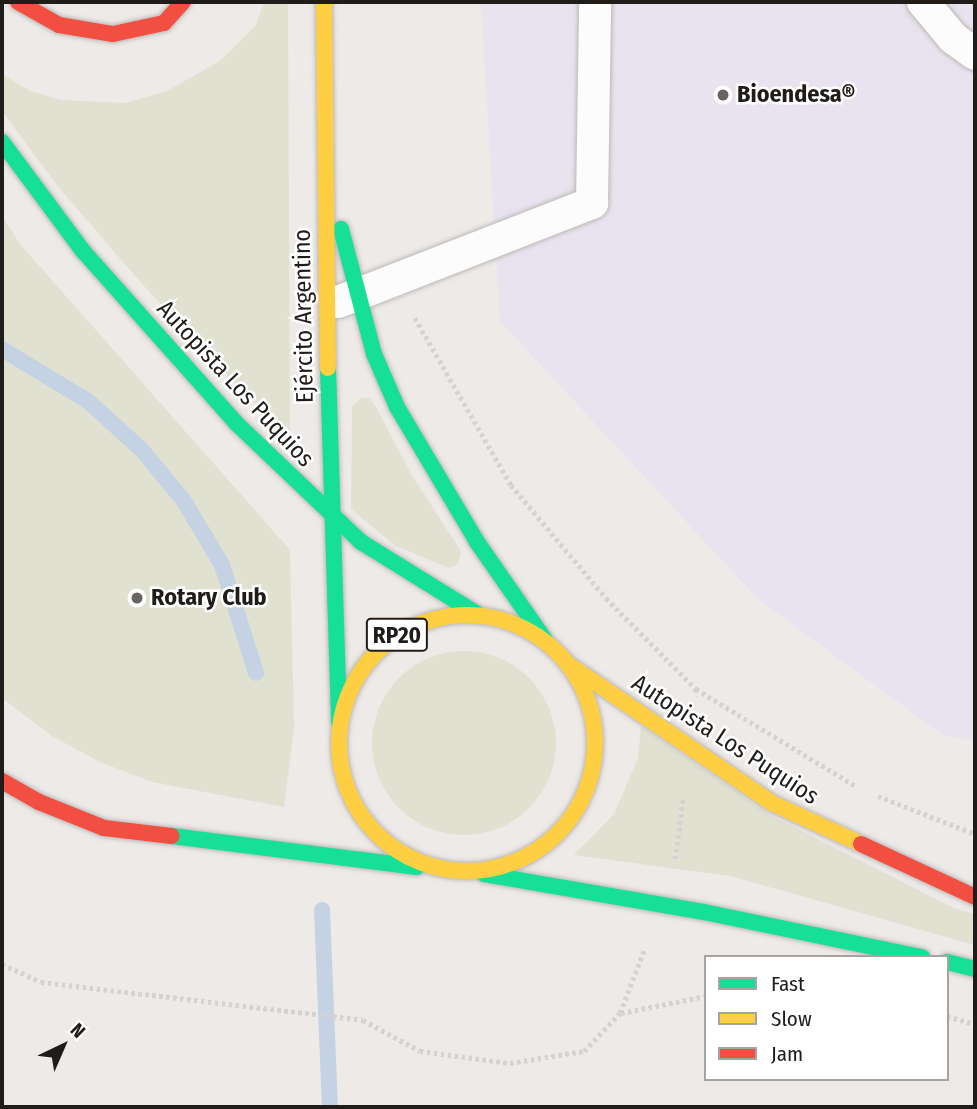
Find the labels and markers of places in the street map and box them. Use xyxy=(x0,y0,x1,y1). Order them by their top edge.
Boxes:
place label: Bioendesa® xyxy=(737,81,855,109)
marker: Bioendesa® xyxy=(715,87,731,103)
place label: Rotary Club xyxy=(151,584,267,612)
marker: Rotary Club xyxy=(129,590,145,606)

